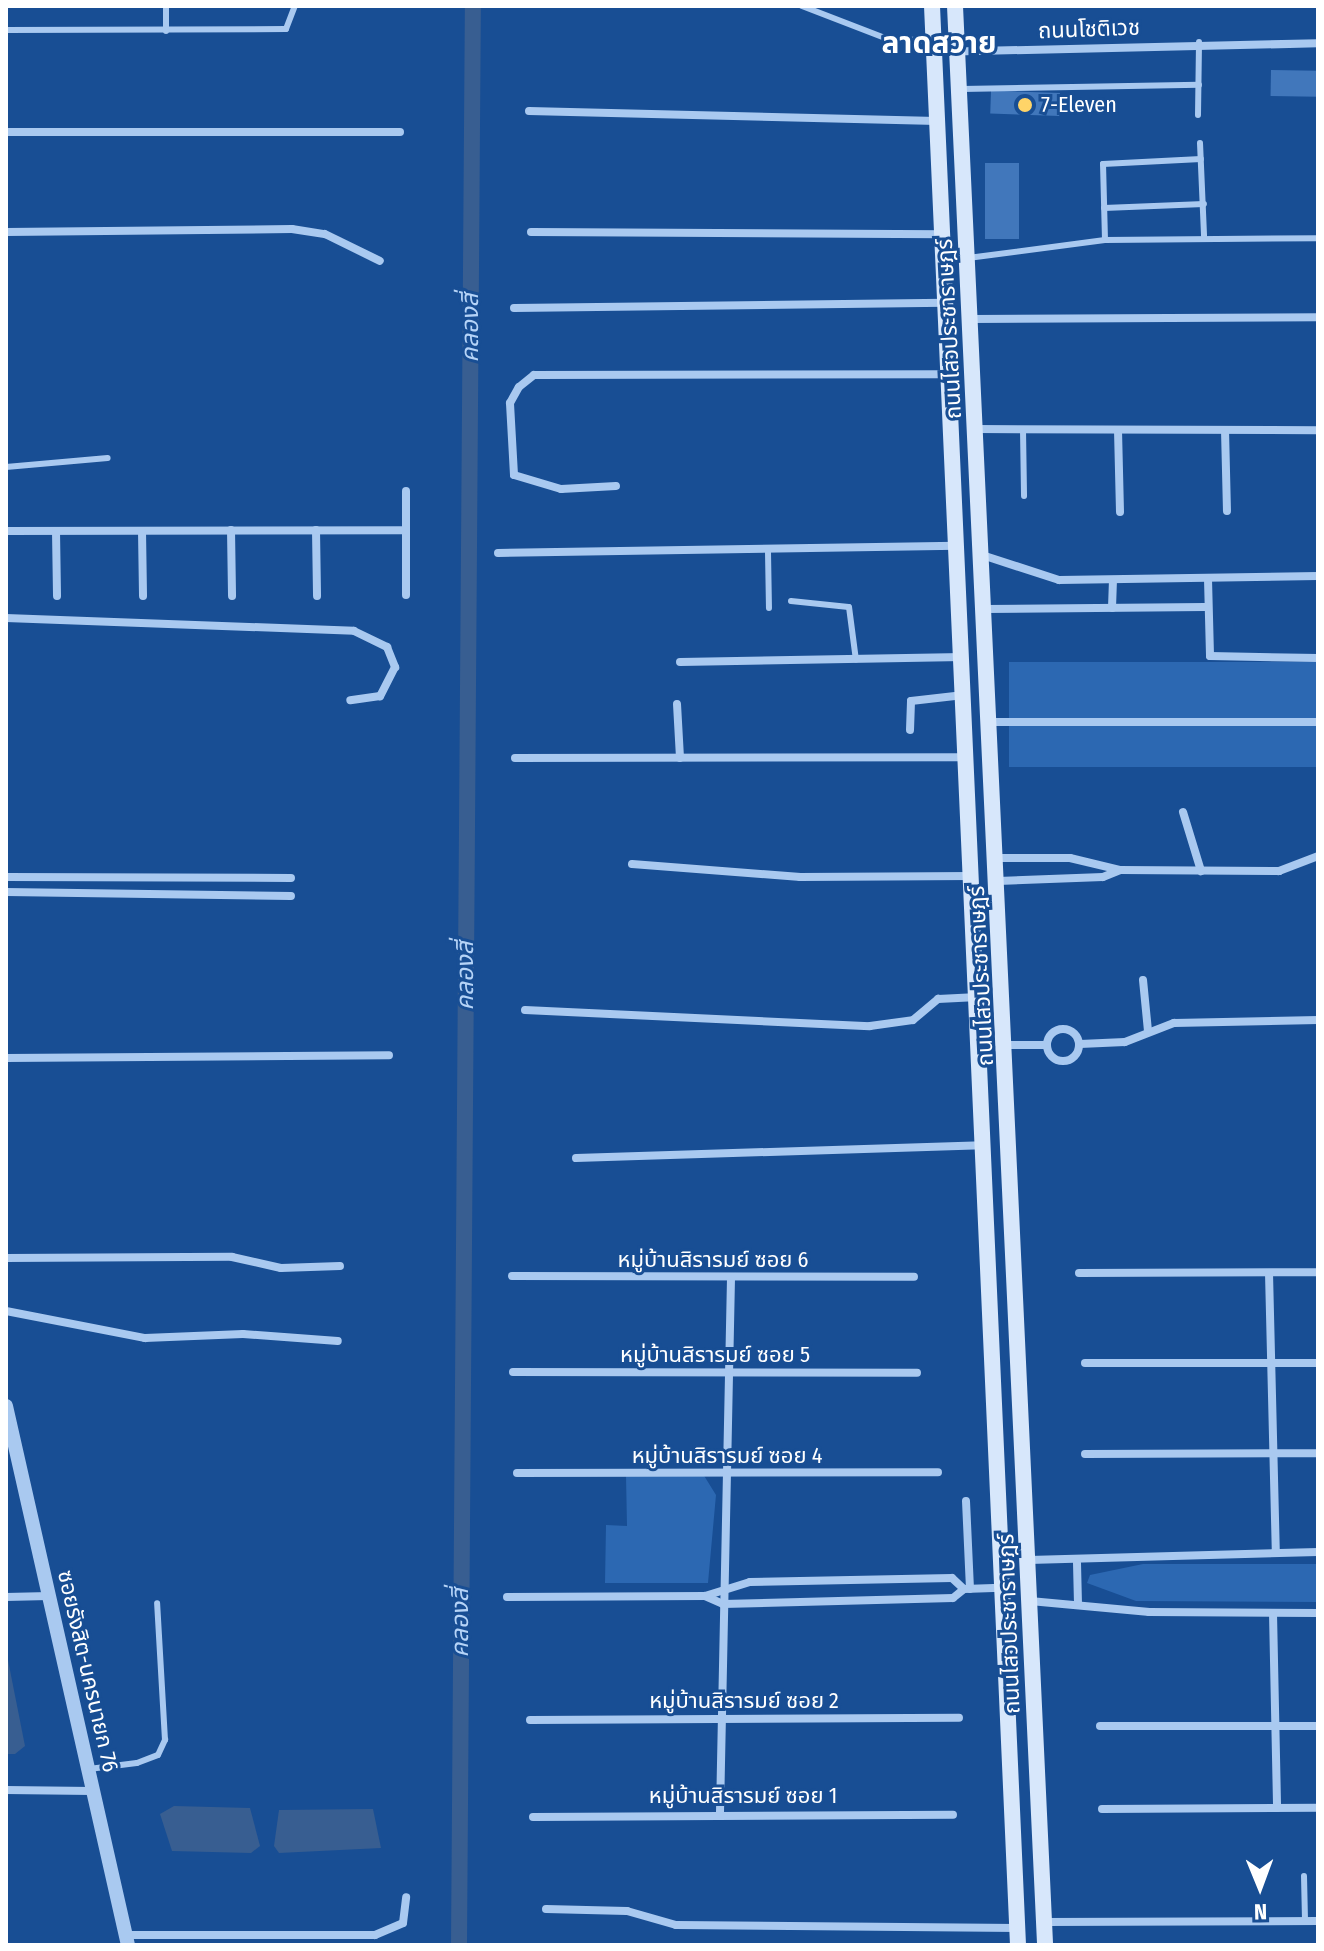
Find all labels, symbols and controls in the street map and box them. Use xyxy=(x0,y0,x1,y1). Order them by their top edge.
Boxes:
street label: ถนนโชติเวช xyxy=(1038,14,1140,44)
district label: ลาดสวาย xyxy=(881,25,997,61)
place label: 7-Eleven xyxy=(1041,92,1117,118)
marker: 7-Eleven xyxy=(1016,96,1034,114)
street label: ถนนไสวประชาราษฎร์ xyxy=(931,238,967,420)
water label: คลองสี่ xyxy=(457,294,485,362)
street label: ถนนไสวประชาราษฎร์ xyxy=(963,885,999,1067)
water label: คลองสี่ xyxy=(452,942,480,1010)
street label: หมู่บ้านสิรารมย์ ซอย 6 xyxy=(618,1247,808,1273)
street label: หมู่บ้านสิรารมย์ ซอย 5 xyxy=(620,1342,810,1368)
street label: หมู่บ้านสิรารมย์ ซอย 4 xyxy=(632,1443,822,1469)
street label: ถนนไสวประชาราษฎร์ xyxy=(993,1533,1025,1715)
street label: ซอยรังสิต-นครนายก 76 xyxy=(52,1568,124,1774)
water label: คลองสี่ xyxy=(447,1589,475,1657)
street label: หมู่บ้านสิรารมย์ ซอย 2 xyxy=(649,1688,839,1714)
street label: หมู่บ้านสิรารมย์ ซอย 1 xyxy=(649,1783,837,1809)
north arrow xyxy=(1220,1847,1300,1927)
text: N xyxy=(1254,1898,1267,1925)

